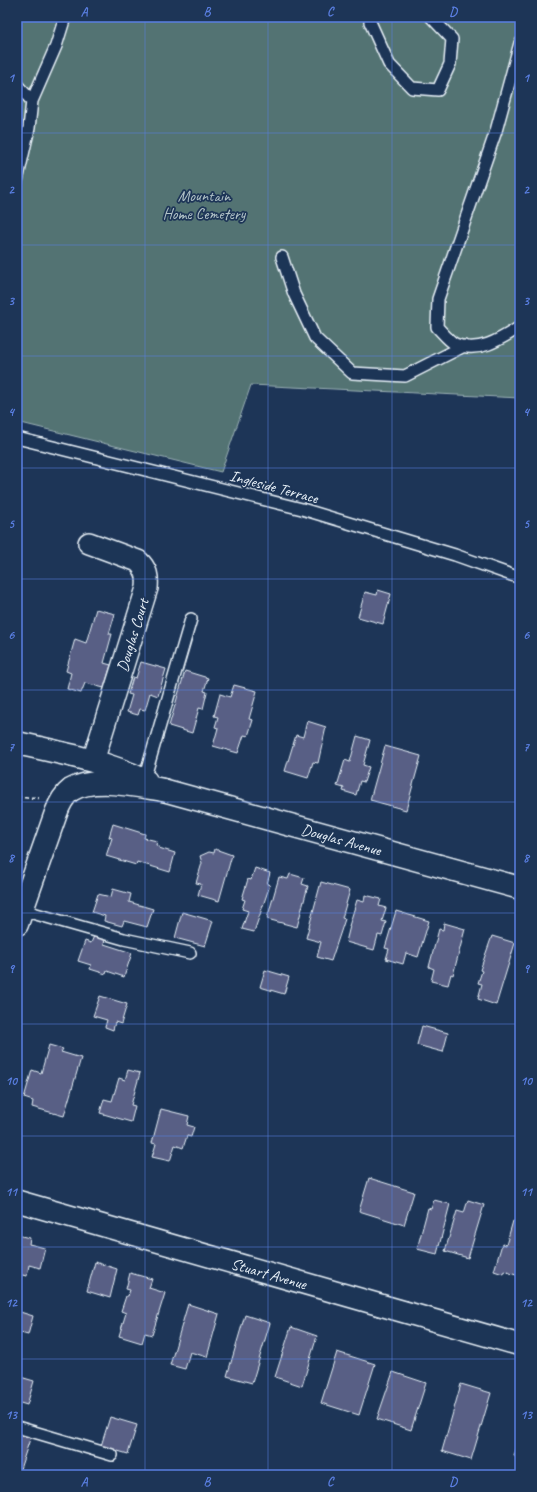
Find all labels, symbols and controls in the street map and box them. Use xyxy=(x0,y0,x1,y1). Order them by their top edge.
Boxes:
text: A xyxy=(81,4,89,20)
text: B xyxy=(204,4,212,20)
text: C xyxy=(327,4,335,20)
text: D xyxy=(449,4,458,20)
text: 1 xyxy=(8,70,16,86)
text: 1 xyxy=(523,70,531,86)
text: 2 xyxy=(8,182,15,198)
text: 2 xyxy=(523,182,530,198)
park label: Mountain Home Cemetery xyxy=(163,186,247,224)
text: 3 xyxy=(8,293,15,309)
text: 3 xyxy=(523,293,530,309)
text: 4 xyxy=(8,404,16,420)
text: 4 xyxy=(523,404,531,420)
street label: Ingleside Terrace xyxy=(227,466,322,509)
text: 5 xyxy=(8,516,15,532)
text: 5 xyxy=(523,516,530,532)
street label: Douglas Court xyxy=(112,595,154,674)
text: 6 xyxy=(8,627,15,643)
text: 6 xyxy=(523,627,530,643)
text: 7 xyxy=(8,739,15,755)
text: 7 xyxy=(523,739,530,755)
street label: Douglas Avenue xyxy=(299,819,385,861)
text: 8 xyxy=(8,850,16,866)
text: 8 xyxy=(523,850,531,866)
text: 9 xyxy=(8,961,15,977)
text: 9 xyxy=(523,961,530,977)
text: 10 xyxy=(5,1073,18,1089)
text: 10 xyxy=(520,1073,533,1089)
text: 11 xyxy=(5,1184,19,1200)
text: 11 xyxy=(520,1184,534,1200)
street label: Stuart Avenue xyxy=(229,1254,310,1295)
text: 12 xyxy=(5,1295,18,1311)
text: 12 xyxy=(520,1295,533,1311)
text: 13 xyxy=(5,1407,18,1423)
text: 13 xyxy=(520,1407,533,1423)
text: A xyxy=(81,1474,89,1490)
text: B xyxy=(204,1474,212,1490)
text: C xyxy=(327,1474,335,1490)
text: D xyxy=(449,1474,458,1490)

